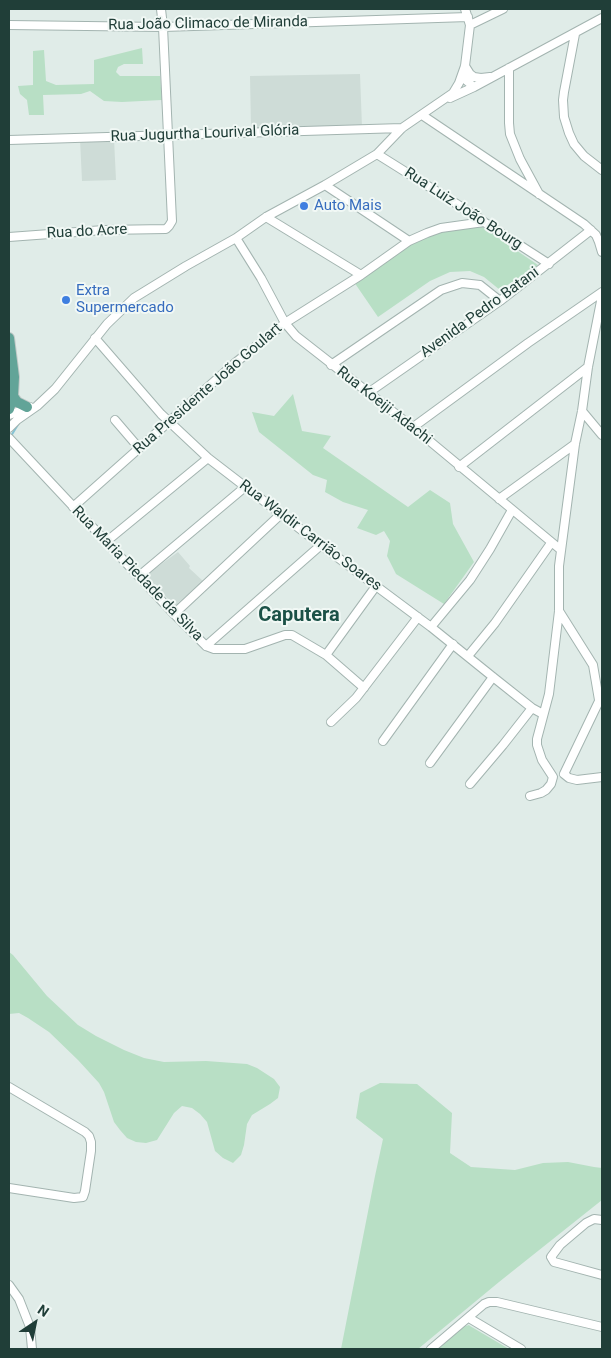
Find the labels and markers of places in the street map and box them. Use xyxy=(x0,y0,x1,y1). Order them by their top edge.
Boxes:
place label: Auto Mais xyxy=(314,197,382,215)
marker: Auto Mais xyxy=(298,200,310,212)
place label: Extra Supermercado xyxy=(76,282,174,317)
marker: Extra Supermercado xyxy=(60,294,72,306)

